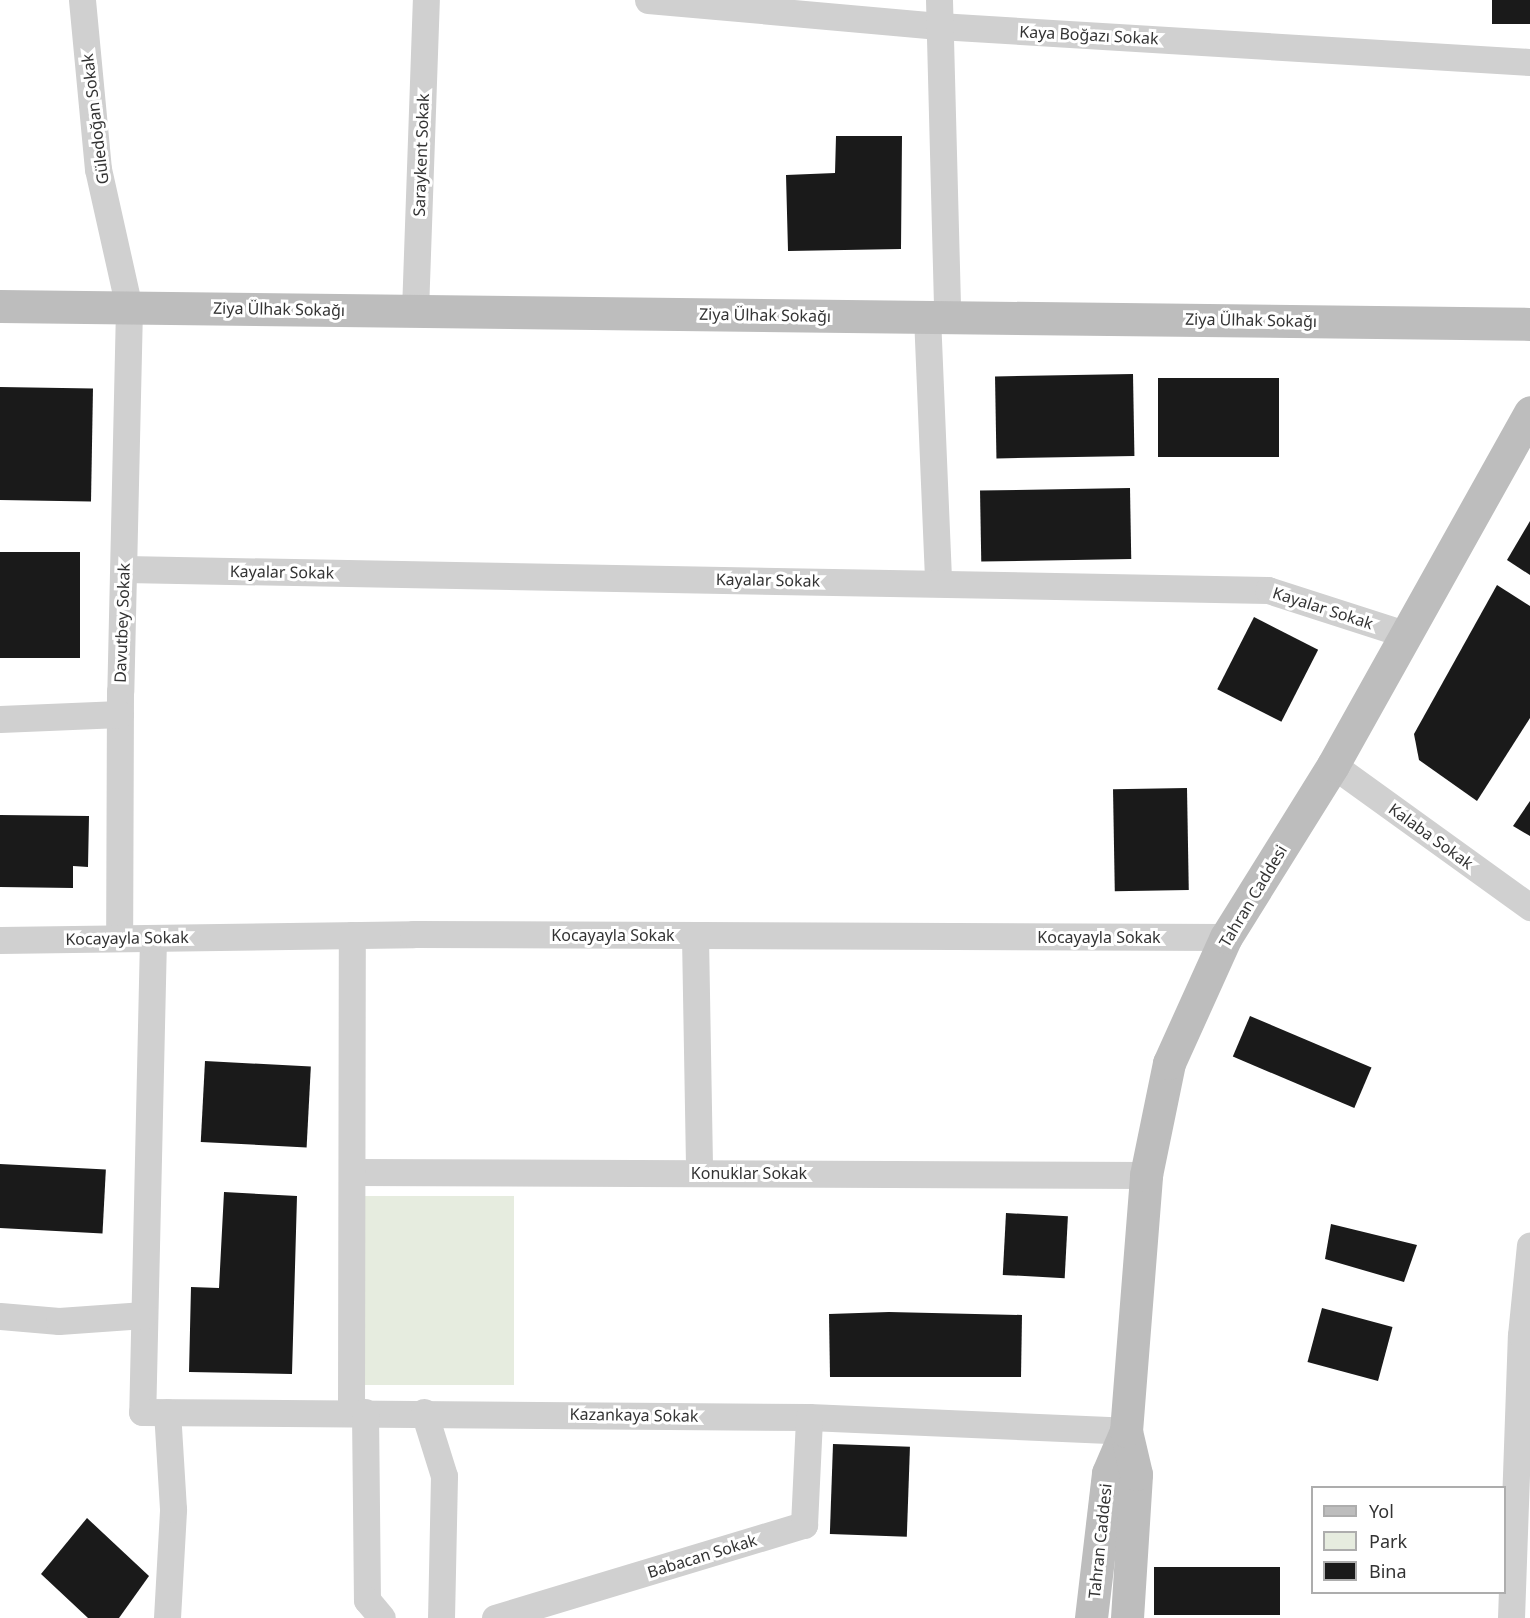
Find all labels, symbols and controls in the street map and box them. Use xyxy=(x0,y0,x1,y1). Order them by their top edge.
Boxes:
street label: Kaya Boğazı Sokak xyxy=(1019,22,1159,48)
street label: Güledoğan Sokak xyxy=(77,53,113,185)
street label: Saraykent Sokak xyxy=(409,93,433,217)
street label: Ziya Ülhak Sokağı xyxy=(213,298,345,320)
street label: Ziya Ülhak Sokağı xyxy=(699,304,831,326)
street label: Ziya Ülhak Sokağı xyxy=(1185,309,1317,331)
street label: Kayalar Sokak xyxy=(230,561,334,583)
street label: Davutbey Sokak xyxy=(110,563,134,683)
street label: Kayalar Sokak xyxy=(716,569,820,591)
street label: Kayalar Sokak xyxy=(1270,583,1376,633)
street label: Kalaba Sokak xyxy=(1385,799,1477,873)
street label: Tahran Caddesi xyxy=(1215,842,1291,950)
street label: Kocayayla Sokak xyxy=(551,925,675,945)
street label: Kocayayla Sokak xyxy=(65,927,189,949)
street label: Kocayayla Sokak xyxy=(1037,927,1161,947)
street label: Konuklar Sokak xyxy=(691,1163,807,1183)
street label: Kazankaya Sokak xyxy=(570,1404,698,1426)
street label: Tahran Caddesi xyxy=(1084,1483,1116,1599)
legend xyxy=(1311,1486,1506,1594)
text: Yol xyxy=(1369,1499,1394,1523)
text: Park xyxy=(1369,1529,1407,1553)
street label: Babacan Sokak xyxy=(645,1530,759,1582)
text: Bina xyxy=(1369,1559,1407,1583)

